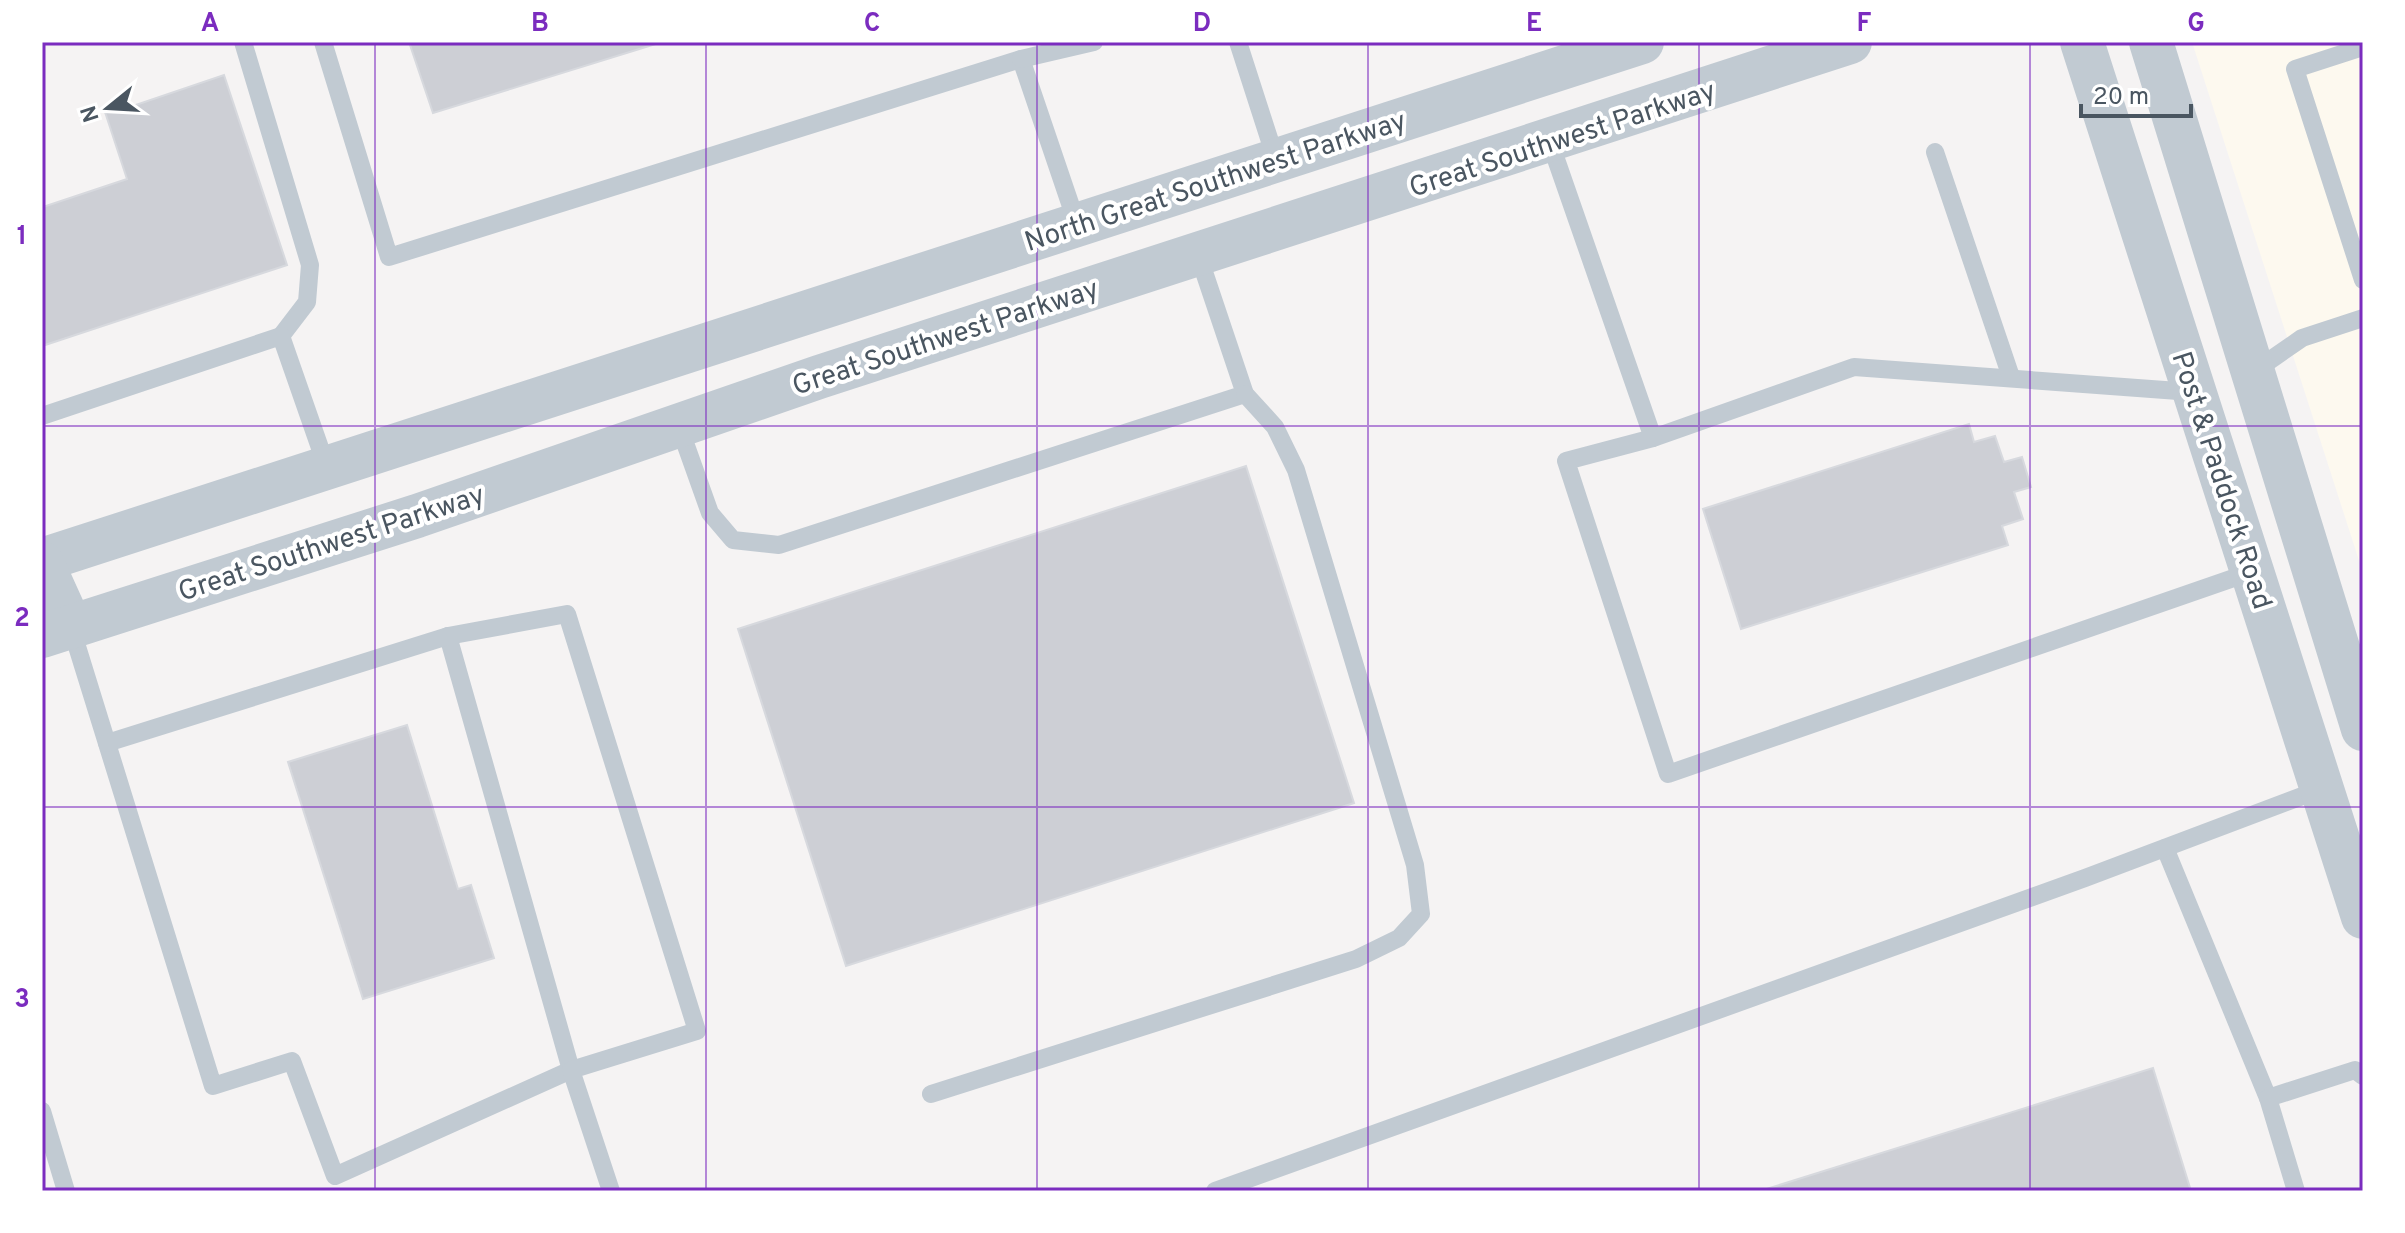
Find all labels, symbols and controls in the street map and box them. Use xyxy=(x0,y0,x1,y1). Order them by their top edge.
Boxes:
text: A xyxy=(201,8,219,41)
text: B xyxy=(531,8,549,41)
text: C xyxy=(864,8,880,41)
text: D xyxy=(1193,8,1211,41)
text: E xyxy=(1526,8,1542,41)
text: F xyxy=(1857,8,1872,41)
text: G xyxy=(2187,8,2205,41)
north arrow xyxy=(68,68,148,148)
scale bar xyxy=(2081,68,2191,118)
street label: Great Southwest Parkway xyxy=(1405,74,1721,207)
text: 20 m xyxy=(2093,83,2149,113)
text: N xyxy=(76,102,107,125)
street label: North Great Southwest Parkway xyxy=(1021,104,1411,262)
text: 1 xyxy=(17,221,27,254)
street label: Great Southwest Parkway xyxy=(788,272,1104,405)
street label: Post & Paddock Road xyxy=(2162,348,2279,614)
street label: Great Southwest Parkway xyxy=(174,478,490,611)
text: 2 xyxy=(14,603,30,636)
text: 3 xyxy=(14,984,30,1017)

